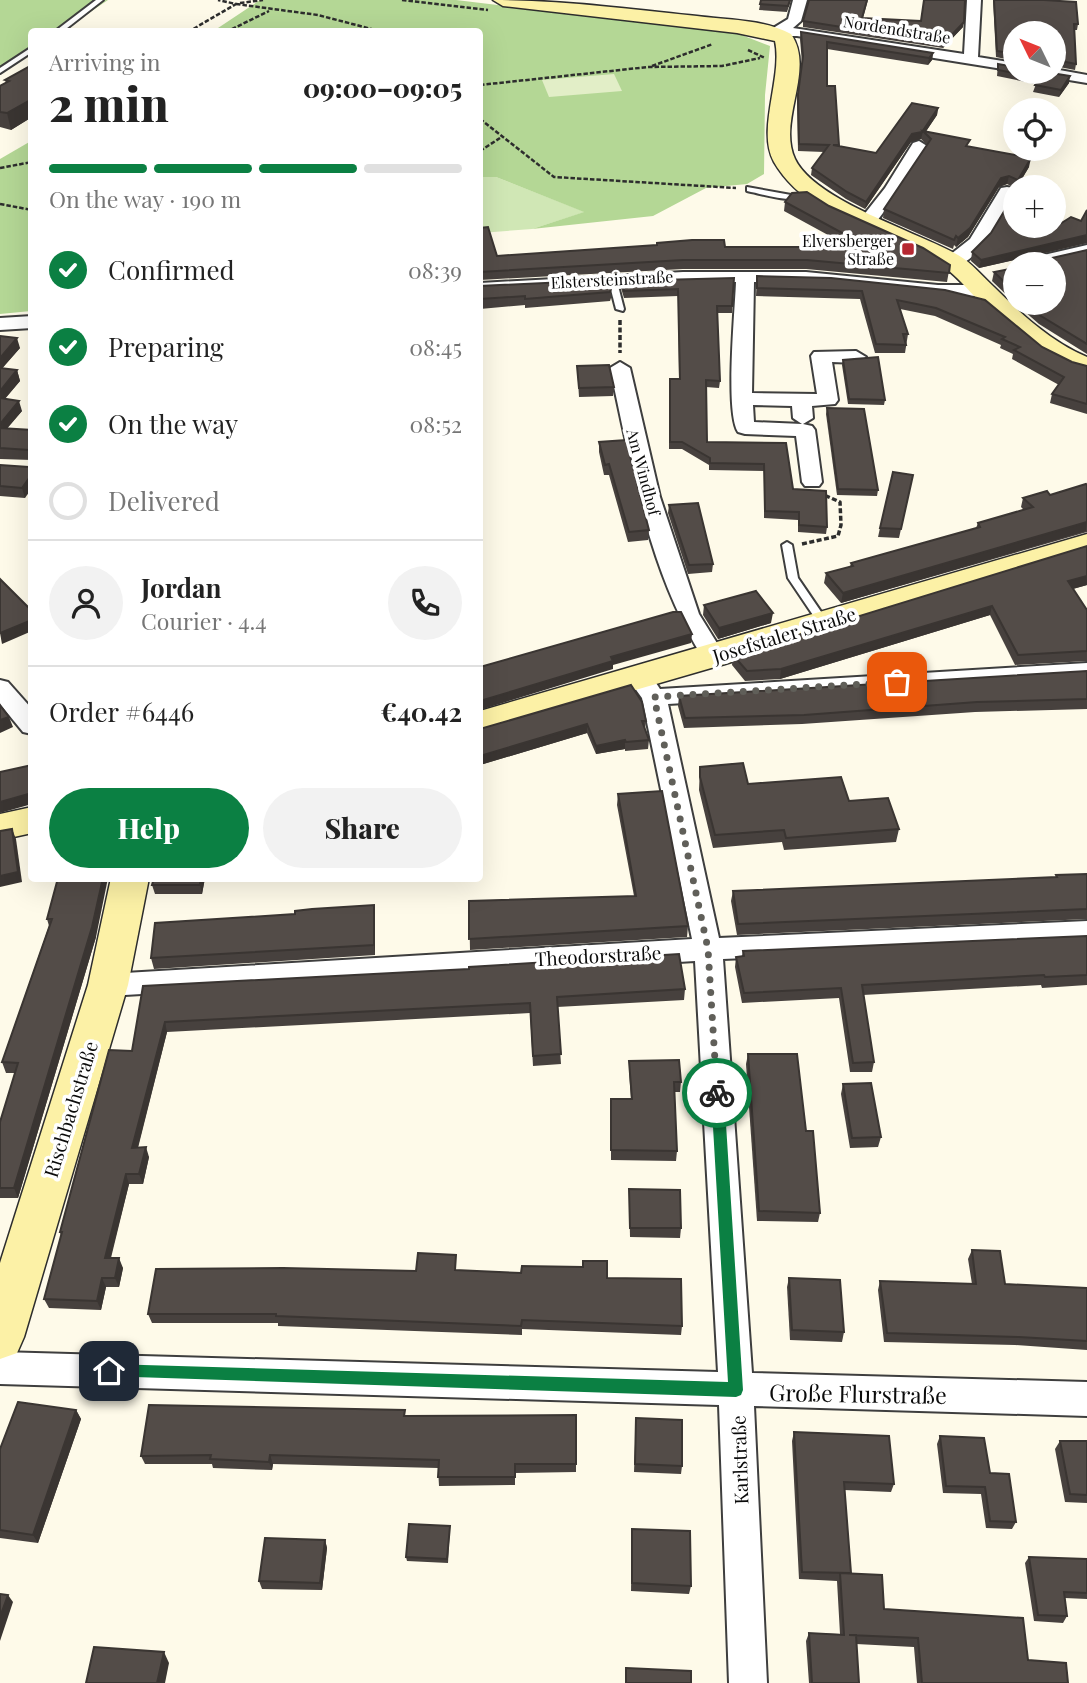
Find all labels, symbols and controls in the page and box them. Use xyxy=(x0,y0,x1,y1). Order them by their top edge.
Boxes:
street label: Nordendstraße xyxy=(842,10,952,48)
north arrow xyxy=(1003,21,1066,84)
map controls xyxy=(1003,21,1066,315)
text: Arriving in xyxy=(49,46,161,77)
text: 09:00–09:05 xyxy=(303,70,462,105)
text: 2 min xyxy=(49,72,169,134)
button: locate xyxy=(1003,98,1066,161)
button: + xyxy=(1003,175,1066,238)
text: On the way · 190 m xyxy=(49,183,241,214)
place label: Elversberger Straße xyxy=(802,230,894,269)
marker: Elversberger Straße xyxy=(900,241,916,257)
icon: check xyxy=(49,251,87,289)
text: Confirmed xyxy=(108,252,235,287)
button: − xyxy=(1003,252,1066,315)
text: 08:39 xyxy=(408,254,462,285)
street label: Elstersteinstraße xyxy=(550,265,674,293)
icon: check xyxy=(49,328,87,366)
text: Preparing xyxy=(108,329,224,364)
text: 08:45 xyxy=(409,331,462,362)
icon: check xyxy=(49,405,87,443)
text: On the way xyxy=(108,406,238,441)
text: 08:52 xyxy=(410,408,462,439)
street label: Am Windhof xyxy=(622,425,666,519)
text: Delivered xyxy=(108,483,220,518)
button: person xyxy=(49,566,123,640)
button: phone xyxy=(388,566,462,640)
text: Jordan xyxy=(141,570,221,605)
street label: Josefstaler Straße xyxy=(708,600,859,668)
text: Courier · 4.4 xyxy=(141,605,267,636)
pin xyxy=(867,652,927,712)
icon: bag xyxy=(878,663,916,701)
text: Order #6446 xyxy=(49,694,194,729)
text: €40.42 xyxy=(381,694,462,729)
button: Help xyxy=(49,788,249,868)
button: Share xyxy=(263,788,462,868)
street label: Theodorstraße xyxy=(534,939,662,971)
street label: Rischbachstraße xyxy=(37,1038,103,1180)
courier xyxy=(682,1058,752,1128)
icon: bike xyxy=(698,1074,736,1112)
pin xyxy=(79,1341,139,1401)
icon: home xyxy=(90,1352,128,1390)
street label: Große Flurstraße xyxy=(769,1376,947,1410)
street label: Karlstraße xyxy=(724,1415,754,1505)

